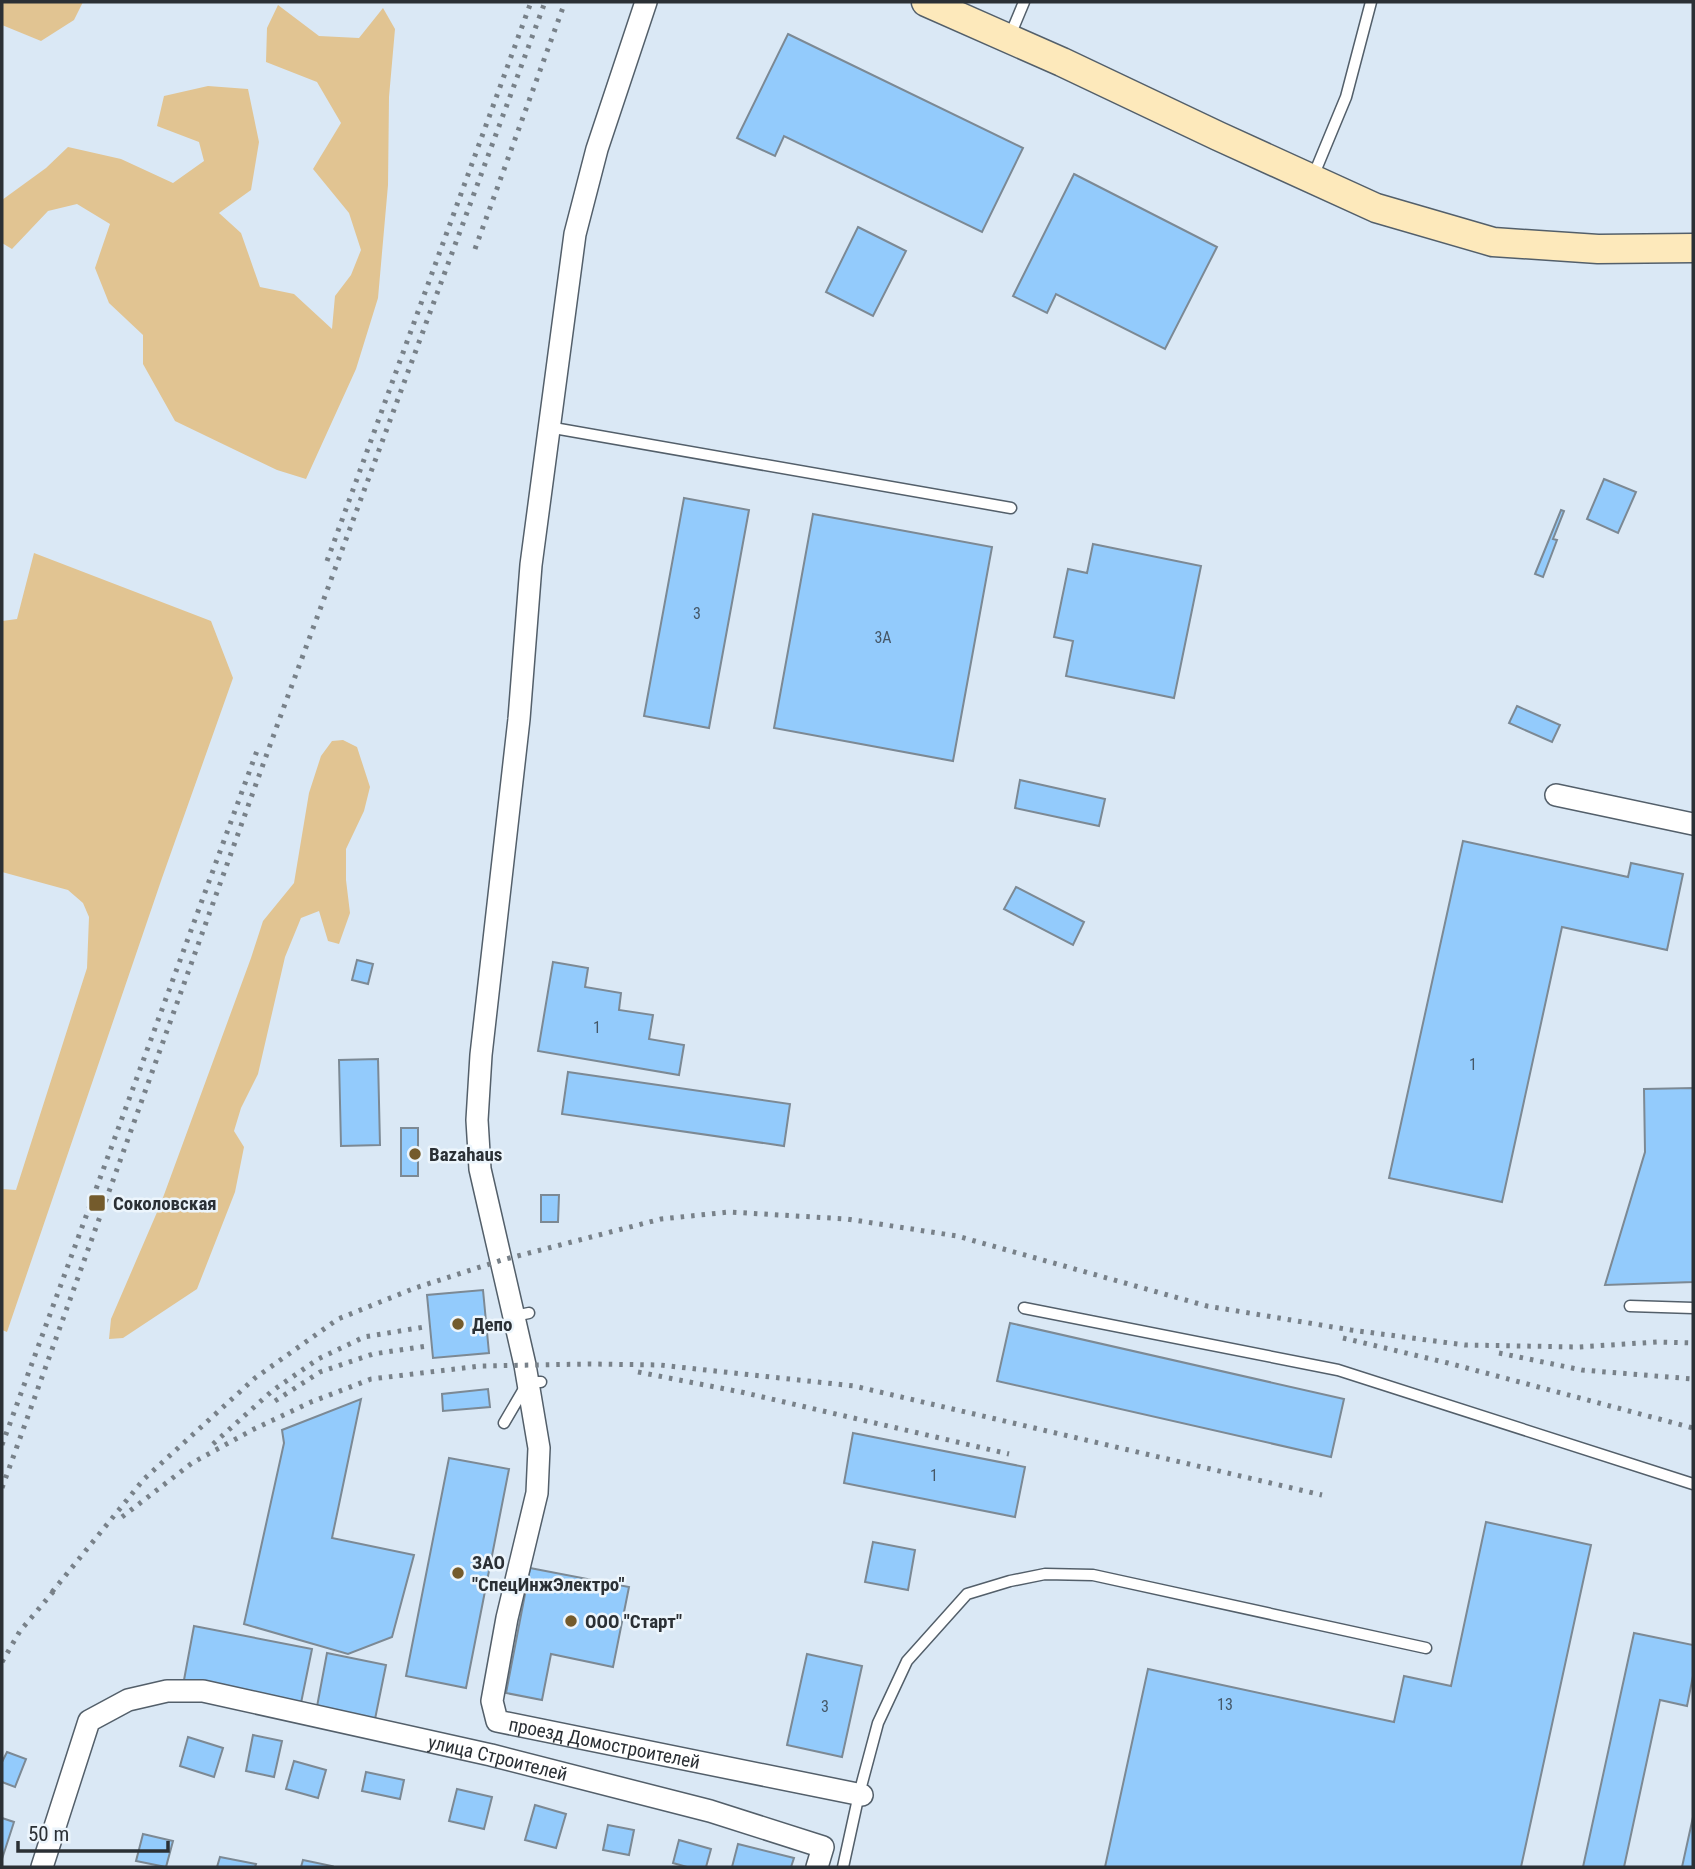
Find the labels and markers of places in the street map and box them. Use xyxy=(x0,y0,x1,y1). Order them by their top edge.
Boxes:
place label: Bazahaus xyxy=(429,1143,502,1166)
marker: Bazahaus xyxy=(407,1146,423,1162)
place label: Соколовская xyxy=(113,1192,217,1215)
marker: Соколовская xyxy=(87,1193,107,1213)
place label: Депо xyxy=(472,1313,513,1336)
marker: Депо xyxy=(450,1316,466,1332)
place label: ЗАО "СпецИнжЭлектро" xyxy=(472,1551,625,1596)
marker: ЗАО "СпецИнжЭлектро" xyxy=(450,1565,466,1581)
place label: ООО "Старт" xyxy=(585,1610,682,1633)
marker: ООО "Старт" xyxy=(563,1613,579,1629)

